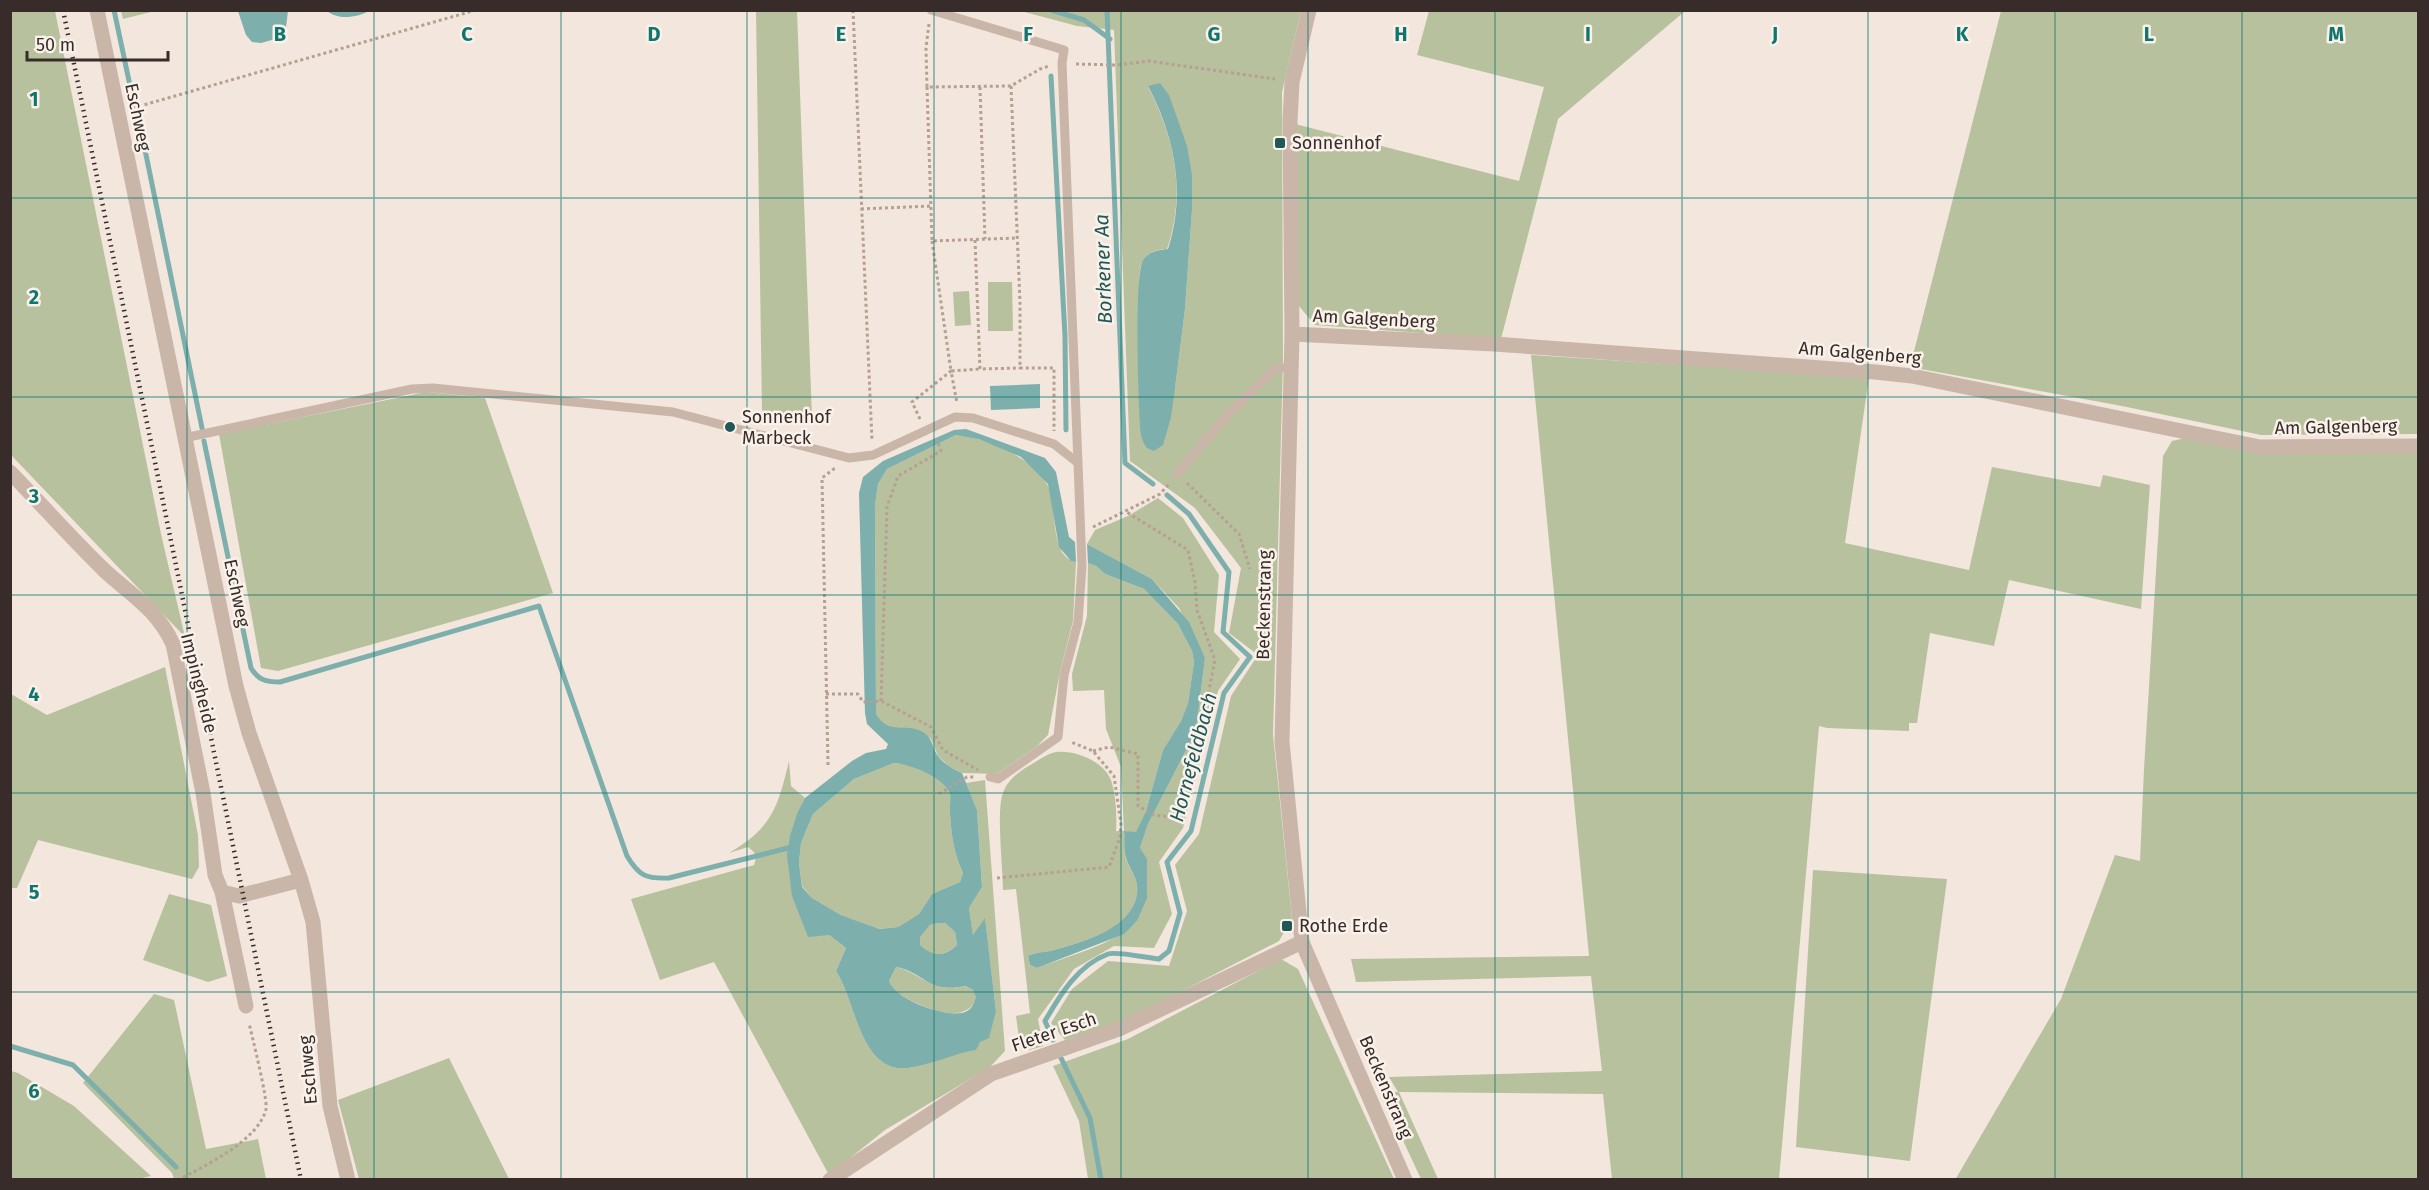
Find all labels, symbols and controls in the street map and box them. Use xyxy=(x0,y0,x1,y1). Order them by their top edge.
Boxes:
text: B xyxy=(274,22,286,46)
text: C xyxy=(461,22,473,46)
text: D xyxy=(647,22,661,46)
text: E xyxy=(836,22,846,46)
text: F xyxy=(1023,22,1033,46)
text: G xyxy=(1208,22,1220,46)
text: H xyxy=(1394,22,1408,46)
text: I xyxy=(1585,22,1591,46)
text: J xyxy=(1771,22,1778,46)
text: K xyxy=(1956,22,1969,46)
text: L xyxy=(2144,22,2154,46)
text: M xyxy=(2328,22,2344,46)
scale bar xyxy=(27,24,168,62)
text: 50 m xyxy=(36,34,75,56)
street label: Eschweg xyxy=(120,81,156,154)
text: 1 xyxy=(29,87,39,111)
place label: Sonnenhof xyxy=(1292,132,1383,154)
marker: Sonnenhof xyxy=(1273,136,1287,150)
water label: Borkener Aa xyxy=(1089,214,1117,324)
text: 2 xyxy=(29,285,39,309)
street label: Am Galgenberg xyxy=(1312,305,1436,333)
street label: Am Galgenberg xyxy=(1798,337,1923,369)
place label: Sonnenhof Marbeck xyxy=(742,406,833,449)
street label: Am Galgenberg xyxy=(2274,415,2398,439)
marker: Sonnenhof Marbeck xyxy=(723,420,737,434)
text: 3 xyxy=(28,484,39,508)
street label: Beckenstrang xyxy=(1252,549,1276,660)
street label: Eschweg xyxy=(219,557,255,630)
street label: Impingheide xyxy=(176,631,222,735)
text: 4 xyxy=(28,682,40,706)
water label: Hornefeldbach xyxy=(1164,690,1222,824)
text: 5 xyxy=(29,880,40,904)
place label: Rothe Erde xyxy=(1299,915,1388,937)
marker: Rothe Erde xyxy=(1280,919,1294,933)
street label: Fleter Esch xyxy=(1009,1007,1099,1057)
street label: Beckenstrang xyxy=(1354,1032,1418,1142)
street label: Eschweg xyxy=(294,1034,322,1105)
text: 6 xyxy=(28,1079,40,1103)

